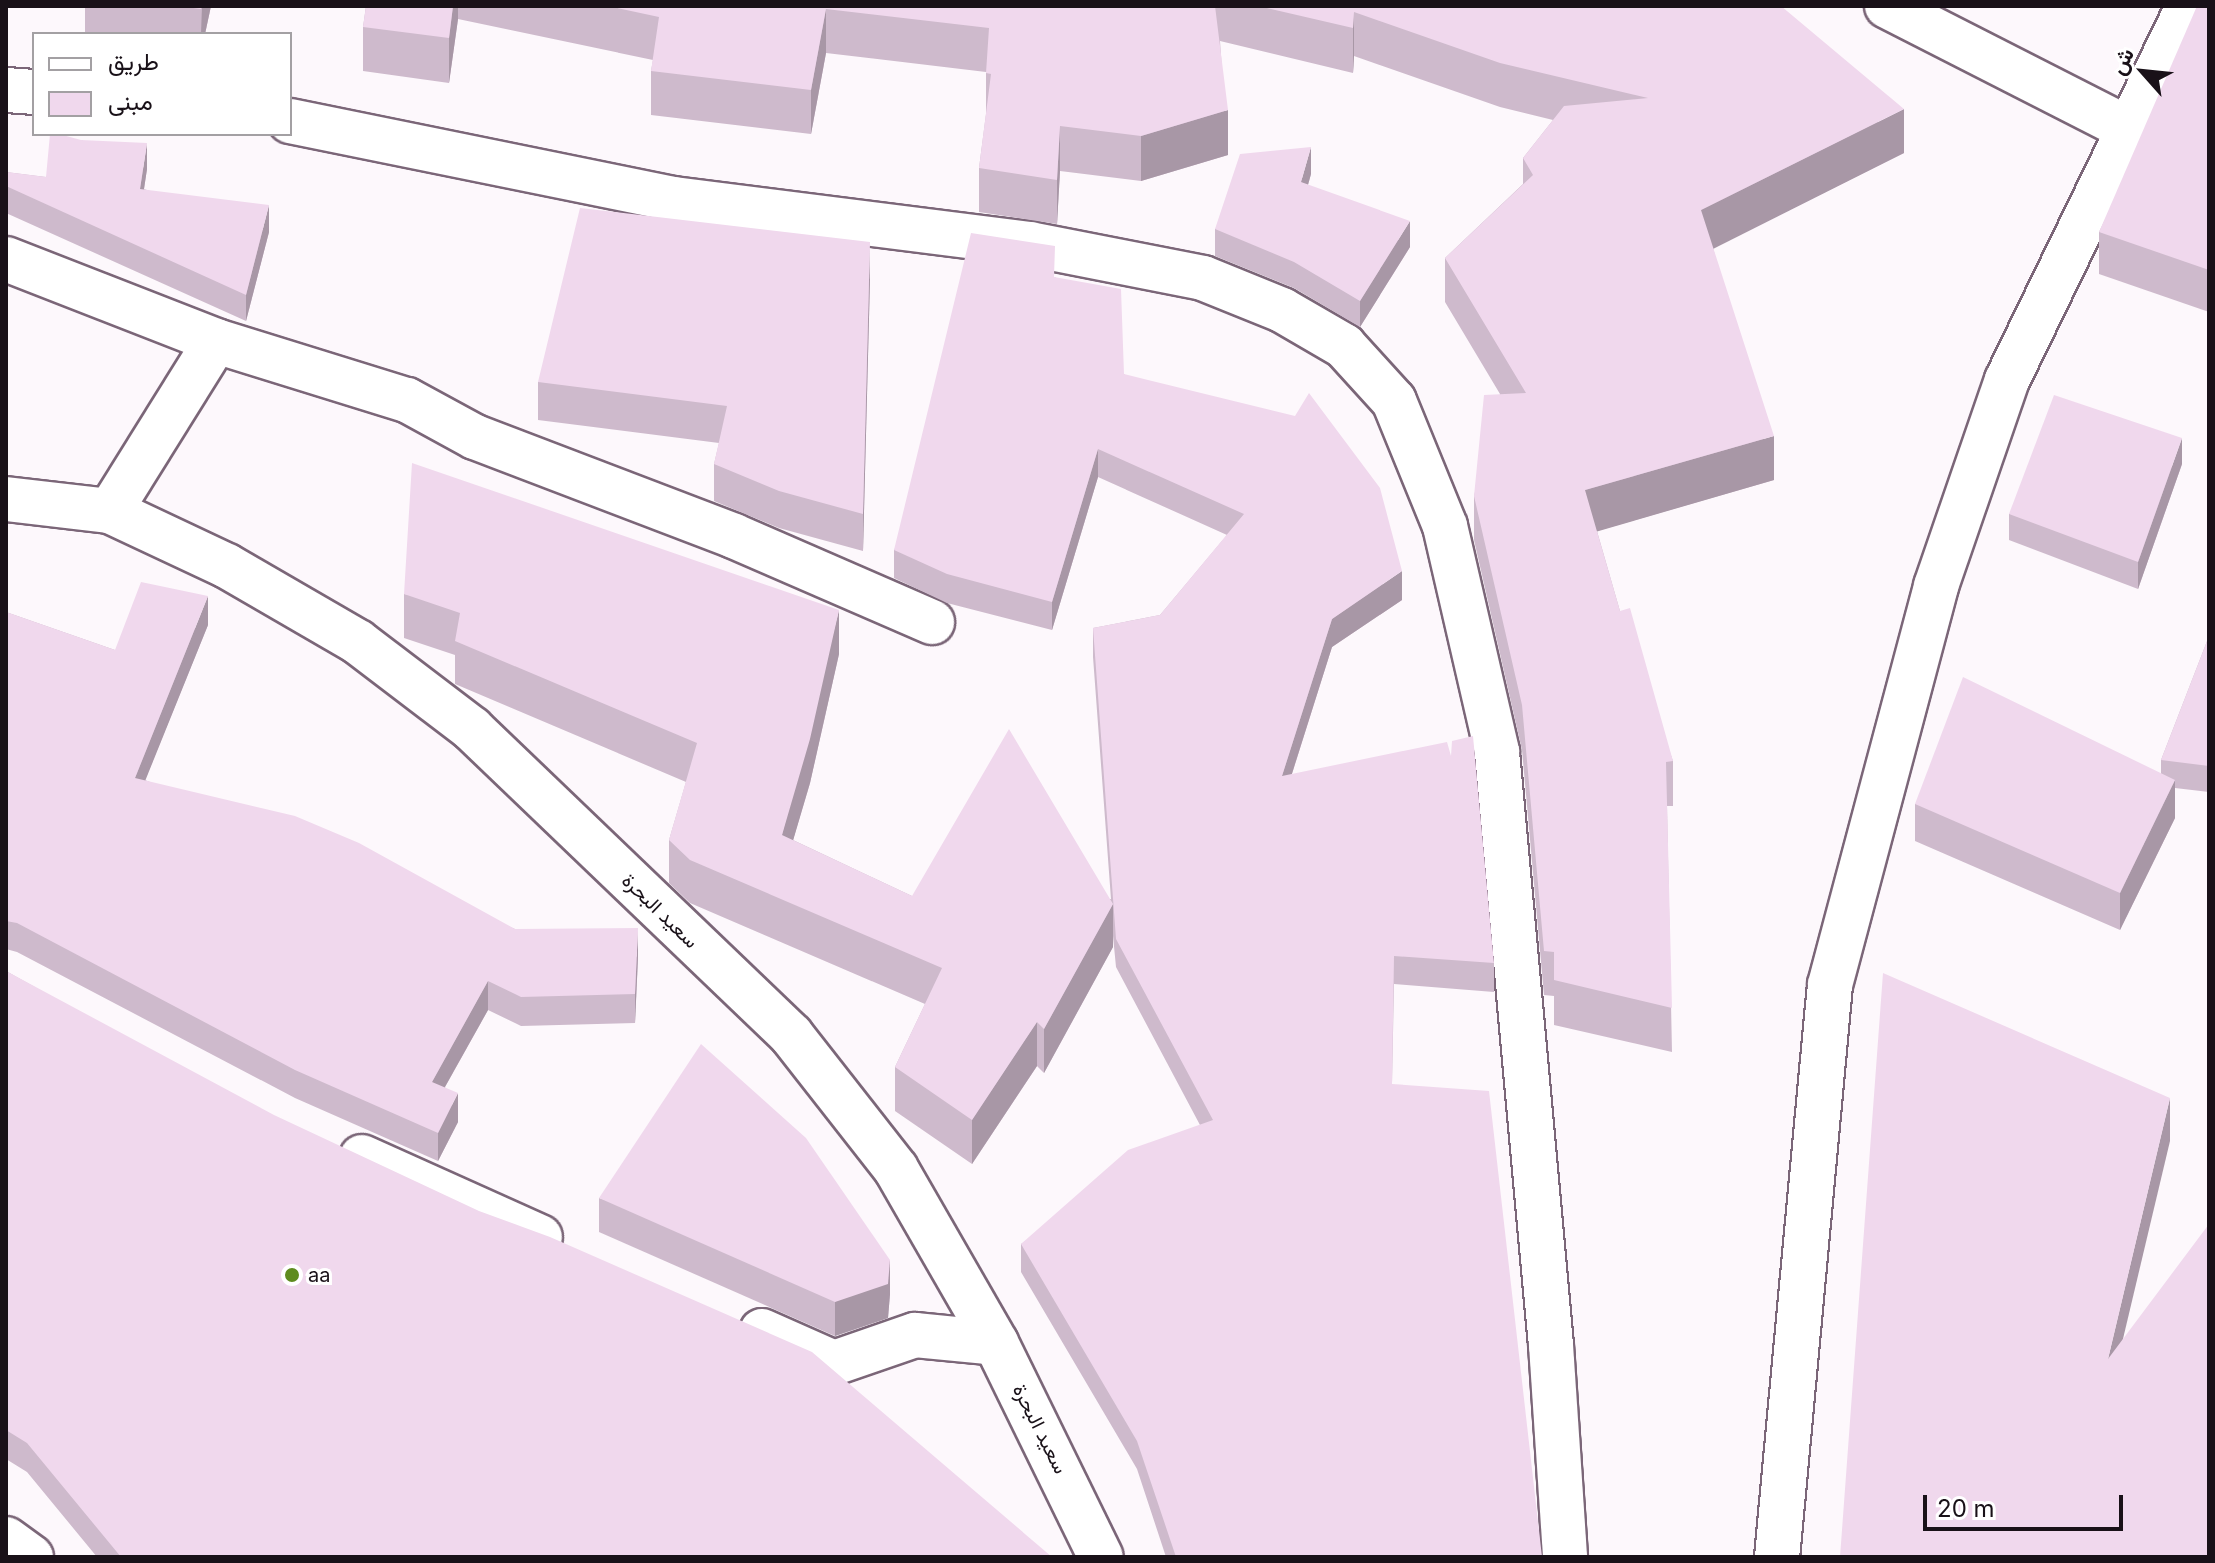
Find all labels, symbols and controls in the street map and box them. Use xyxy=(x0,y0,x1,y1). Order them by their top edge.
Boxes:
legend xyxy=(32,32,292,136)
north arrow xyxy=(2103,32,2183,112)
text: ش xyxy=(2104,43,2139,79)
text: طريق xyxy=(108,47,159,76)
text: مبنى xyxy=(108,87,153,116)
street label: سعيد البحرة xyxy=(617,869,703,953)
place label: aa xyxy=(308,1263,330,1287)
marker: aa xyxy=(283,1266,301,1284)
street label: سعيد البحرة xyxy=(1007,1380,1073,1478)
scale bar xyxy=(1927,1479,2127,1529)
text: 20 m xyxy=(1937,1494,1995,1523)

